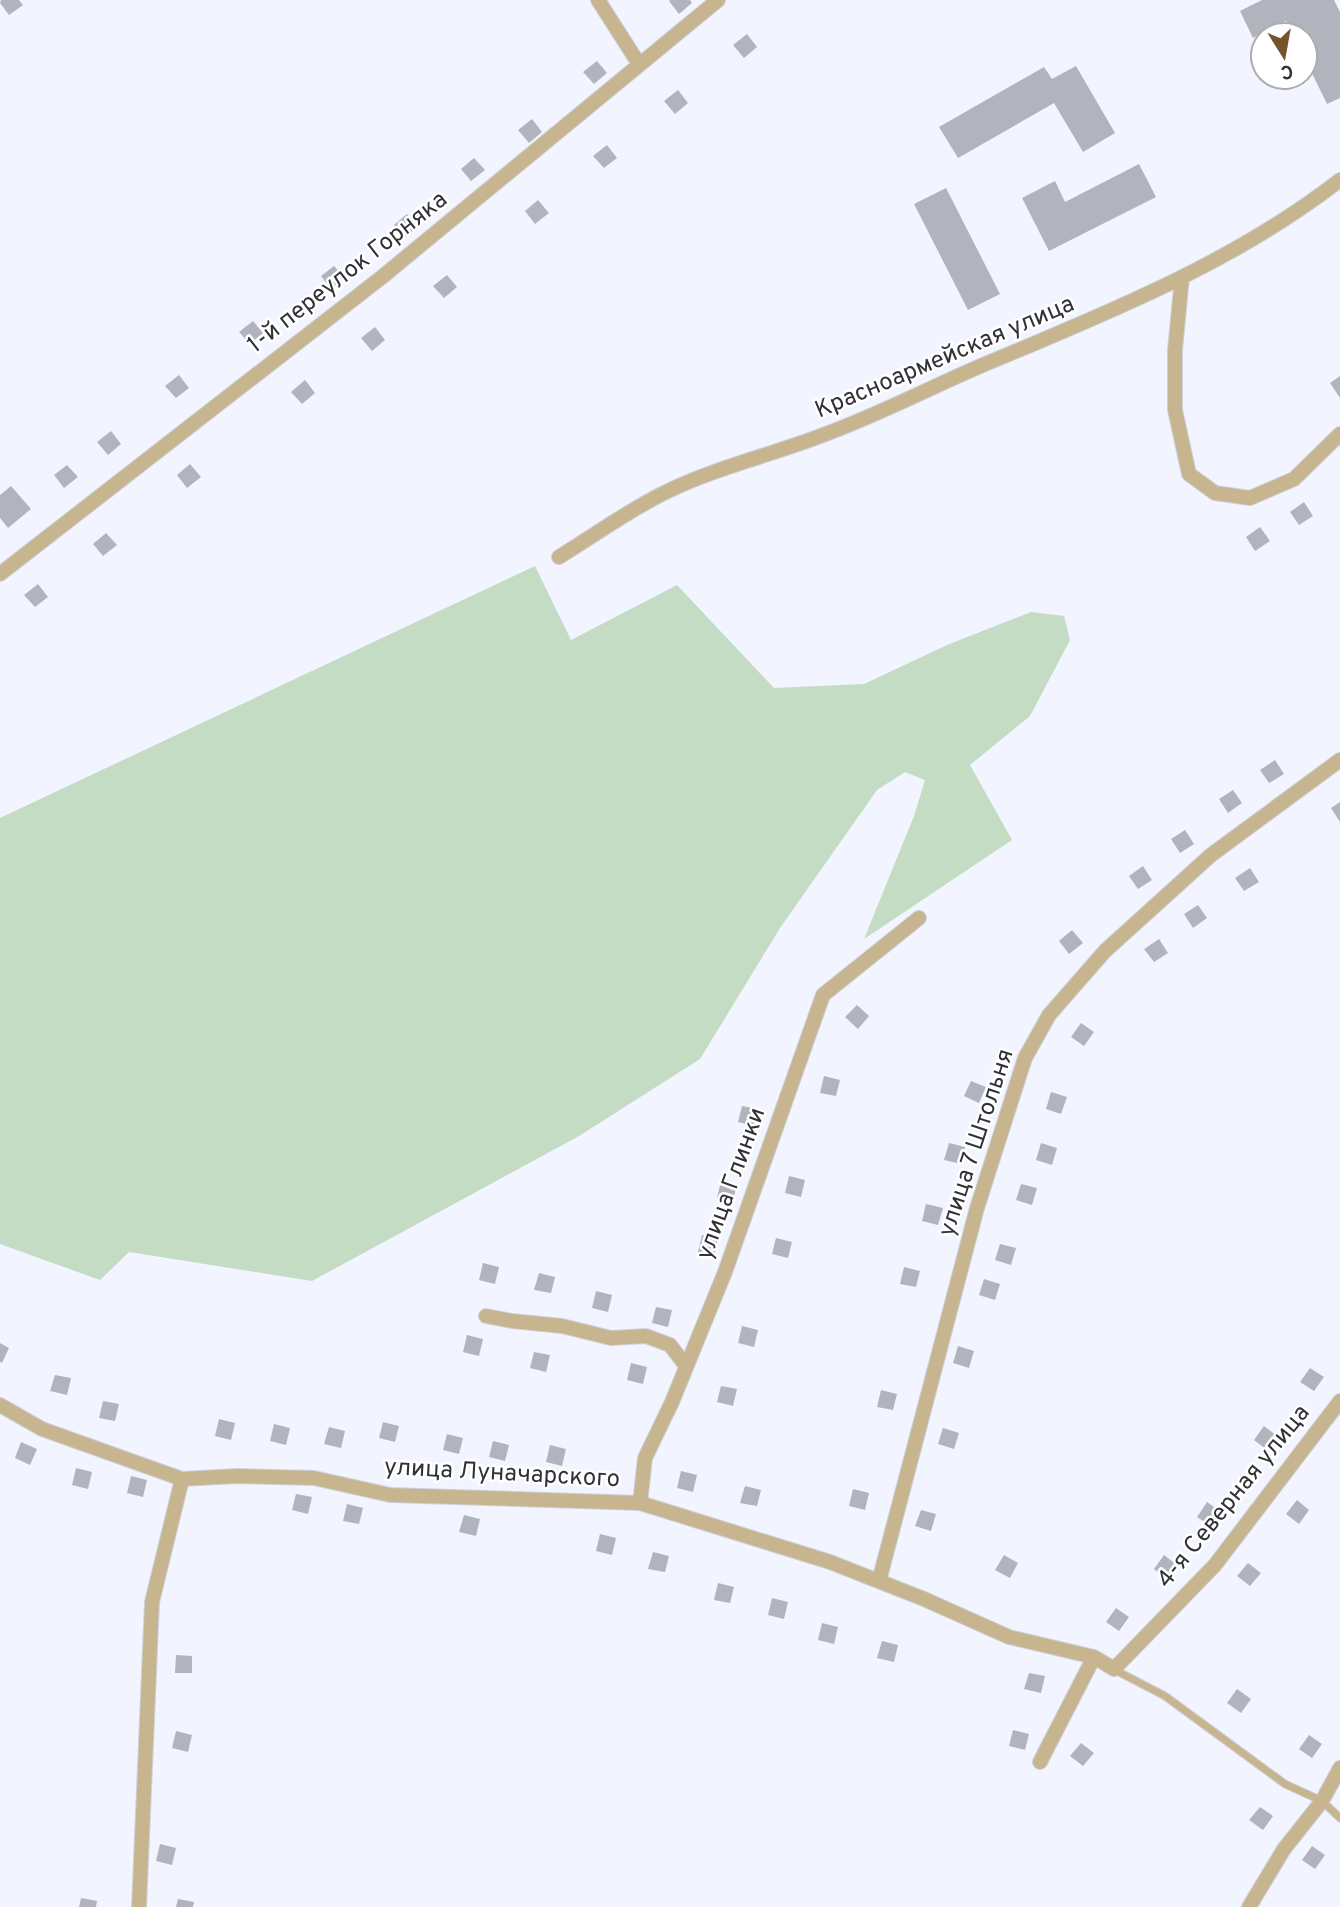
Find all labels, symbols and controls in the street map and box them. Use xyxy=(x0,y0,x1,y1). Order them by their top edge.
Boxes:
north arrow xyxy=(1249,21,1319,91)
text: С xyxy=(1279,58,1295,84)
street label: 1-й переулок Горняка xyxy=(242,185,454,361)
street label: Красноармейская улица xyxy=(811,290,1079,426)
street label: улица 7 Штольня xyxy=(933,1045,1021,1241)
street label: улица Глинки xyxy=(691,1104,773,1264)
street label: 4-я Северная улица xyxy=(1151,1399,1317,1595)
street label: улица Луначарского xyxy=(383,1453,621,1495)

